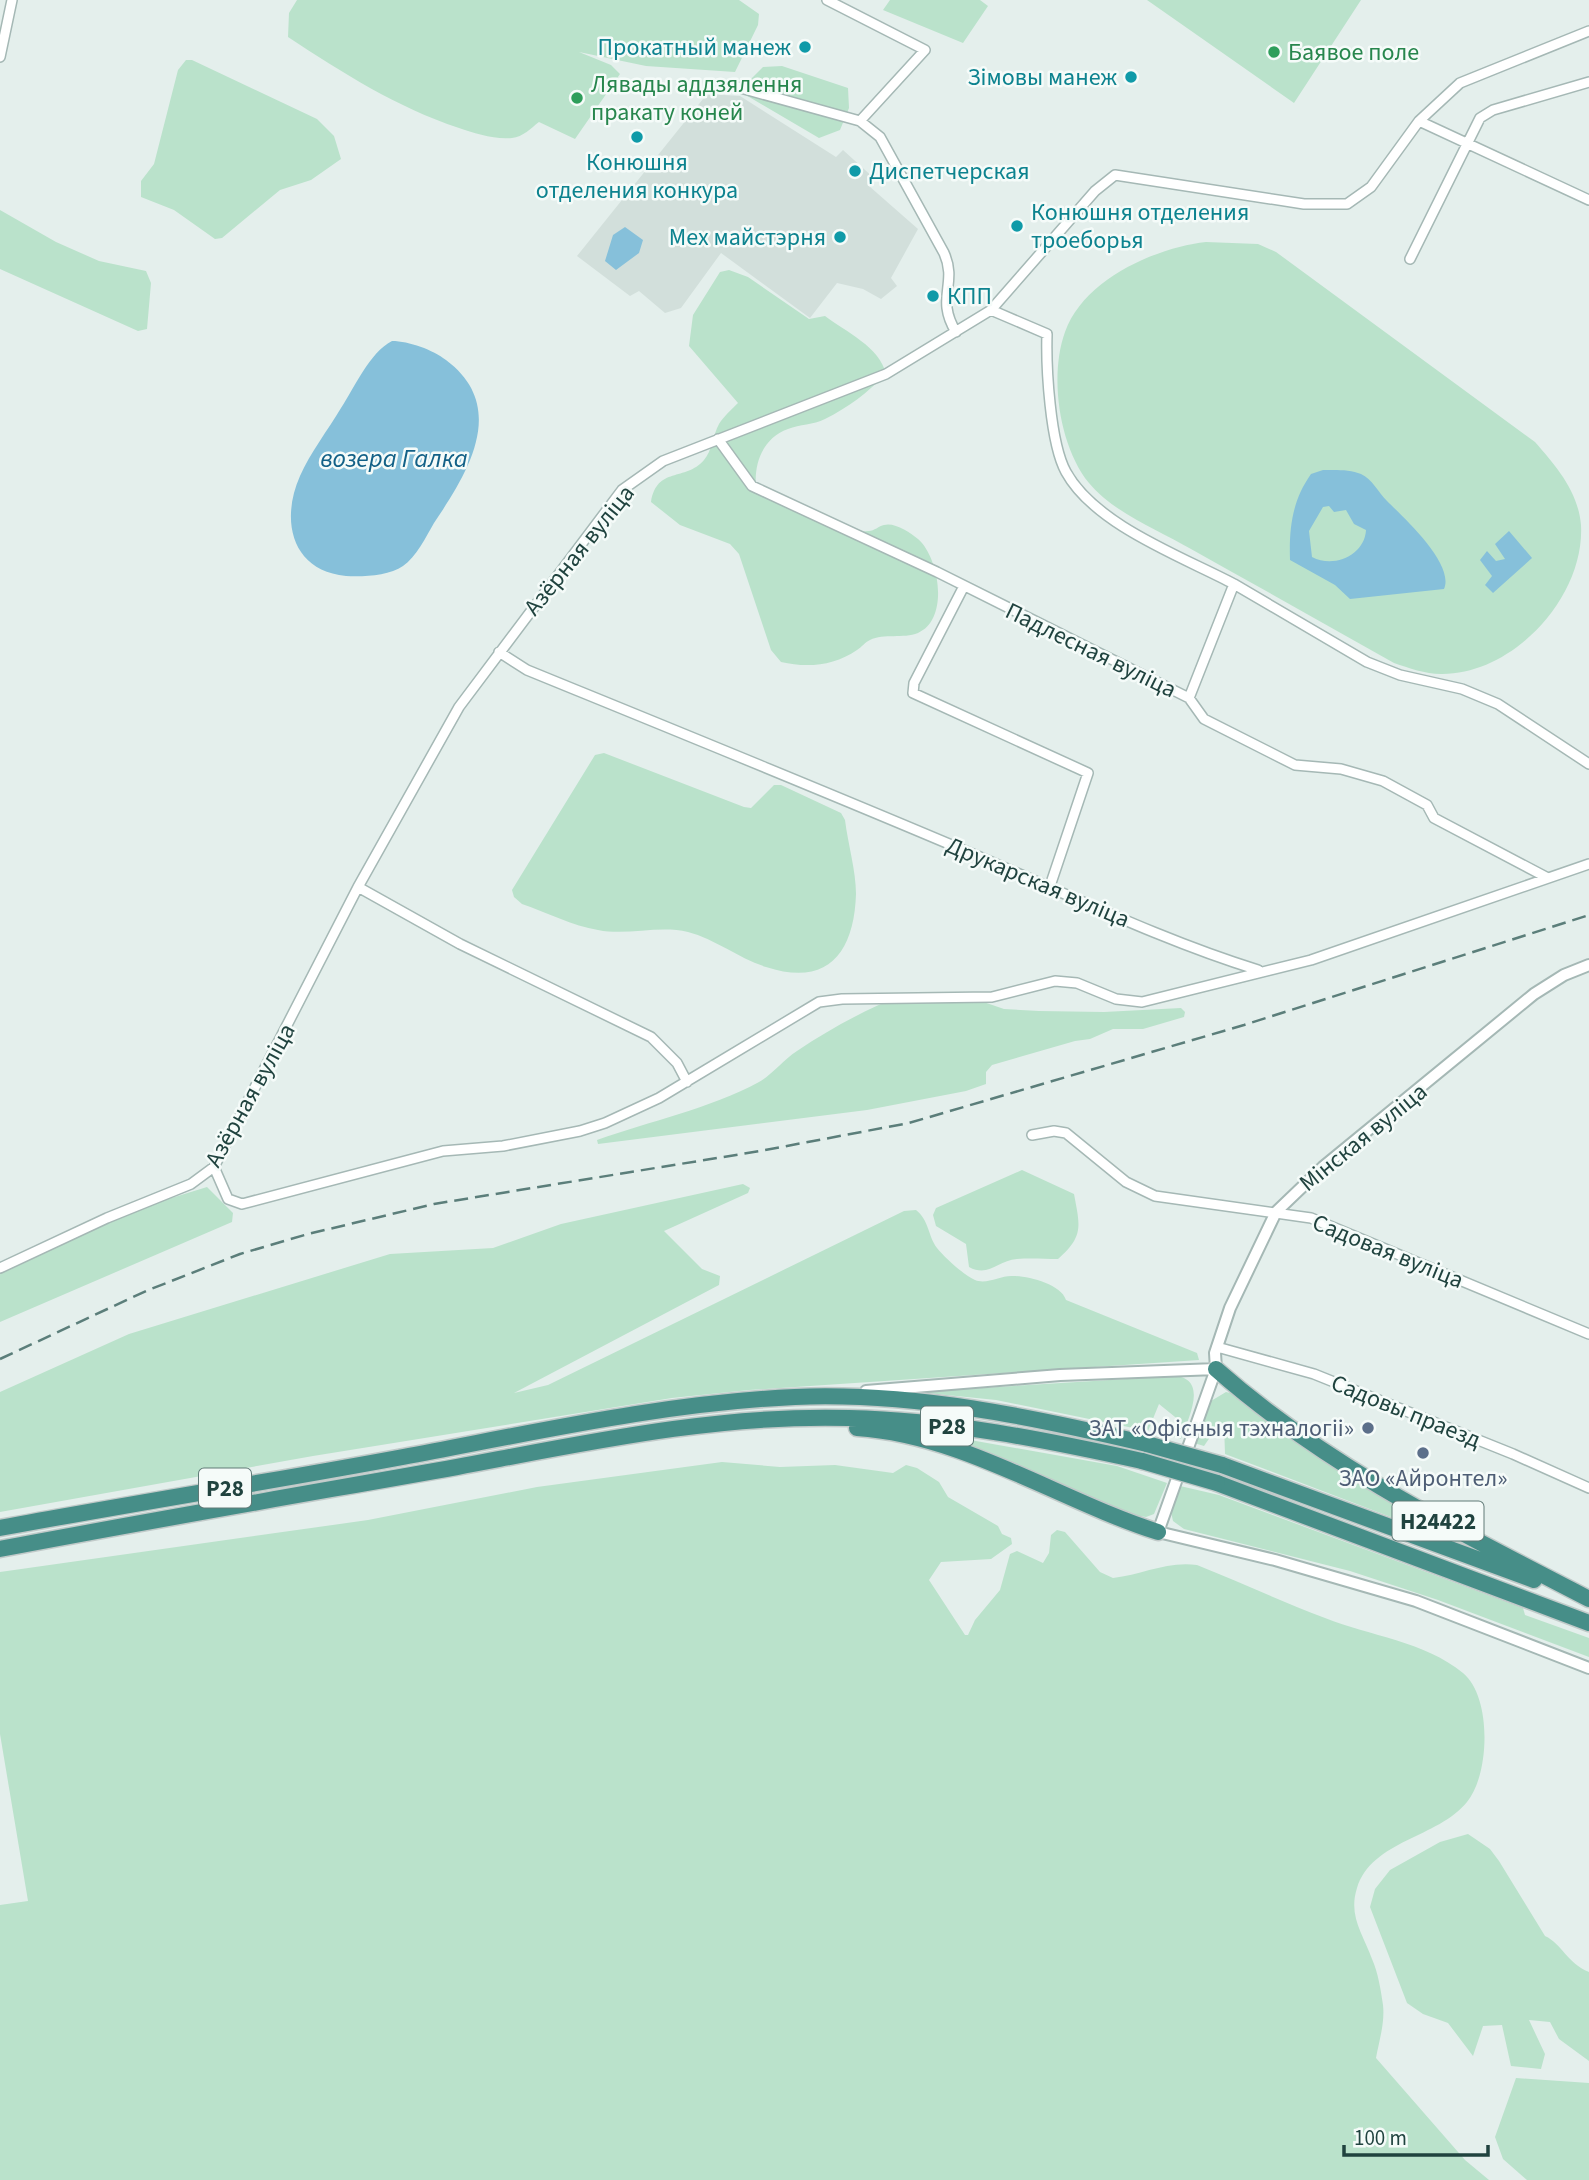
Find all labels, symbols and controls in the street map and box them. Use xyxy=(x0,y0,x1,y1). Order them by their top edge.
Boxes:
place label: Прокатный манеж xyxy=(598,30,791,65)
place label: Баявое поле xyxy=(1288,35,1419,70)
marker: Прокатный манеж xyxy=(797,39,813,55)
marker: Баявое поле xyxy=(1266,44,1282,60)
place label: Зімовы манеж xyxy=(967,60,1117,95)
place label: Лявады аддзялення пракату коней xyxy=(591,67,802,130)
marker: Зімовы манеж xyxy=(1123,69,1139,85)
marker: Лявады аддзялення пракату коней xyxy=(569,90,585,106)
marker: Конюшня отделения конкура xyxy=(629,129,645,145)
place label: Конюшня отделения конкура xyxy=(536,145,738,208)
place label: Диспетчерская xyxy=(869,154,1030,189)
marker: Диспетчерская xyxy=(847,163,863,179)
place label: Конюшня отделения троеборья xyxy=(1031,195,1249,258)
marker: Конюшня отделения троеборья xyxy=(1009,218,1025,234)
place label: Мех майстэрня xyxy=(669,220,826,255)
marker: Мех майстэрня xyxy=(832,229,848,245)
place label: КПП xyxy=(947,279,992,314)
marker: КПП xyxy=(925,288,941,304)
water label: возера Галка xyxy=(320,440,468,477)
street label: Азёрная вуліца xyxy=(516,477,643,623)
street label: Падлесная вуліца xyxy=(999,594,1182,707)
street label: Друкарская вуліца xyxy=(941,828,1135,937)
street label: Азёрная вуліца xyxy=(196,1017,304,1174)
street label: Мінская вуліца xyxy=(1292,1075,1435,1200)
street label: Садовая вуліца xyxy=(1307,1205,1469,1298)
street label: Садовы праезд xyxy=(1326,1366,1486,1458)
road number: Р28 xyxy=(921,1406,973,1446)
place label: ЗАТ «Офісныя тэхналогіі» xyxy=(1089,1411,1354,1446)
marker: ЗАТ «Офісныя тэхналогіі» xyxy=(1360,1420,1376,1436)
marker: ЗАО «Айронтел» xyxy=(1415,1445,1431,1461)
place label: ЗАО «Айронтел» xyxy=(1338,1461,1508,1496)
road number: Р28 xyxy=(199,1469,251,1508)
road number: Н24422 xyxy=(1392,1502,1484,1540)
scale bar xyxy=(1344,2114,1488,2158)
text: 100 m xyxy=(1354,2123,1407,2153)

